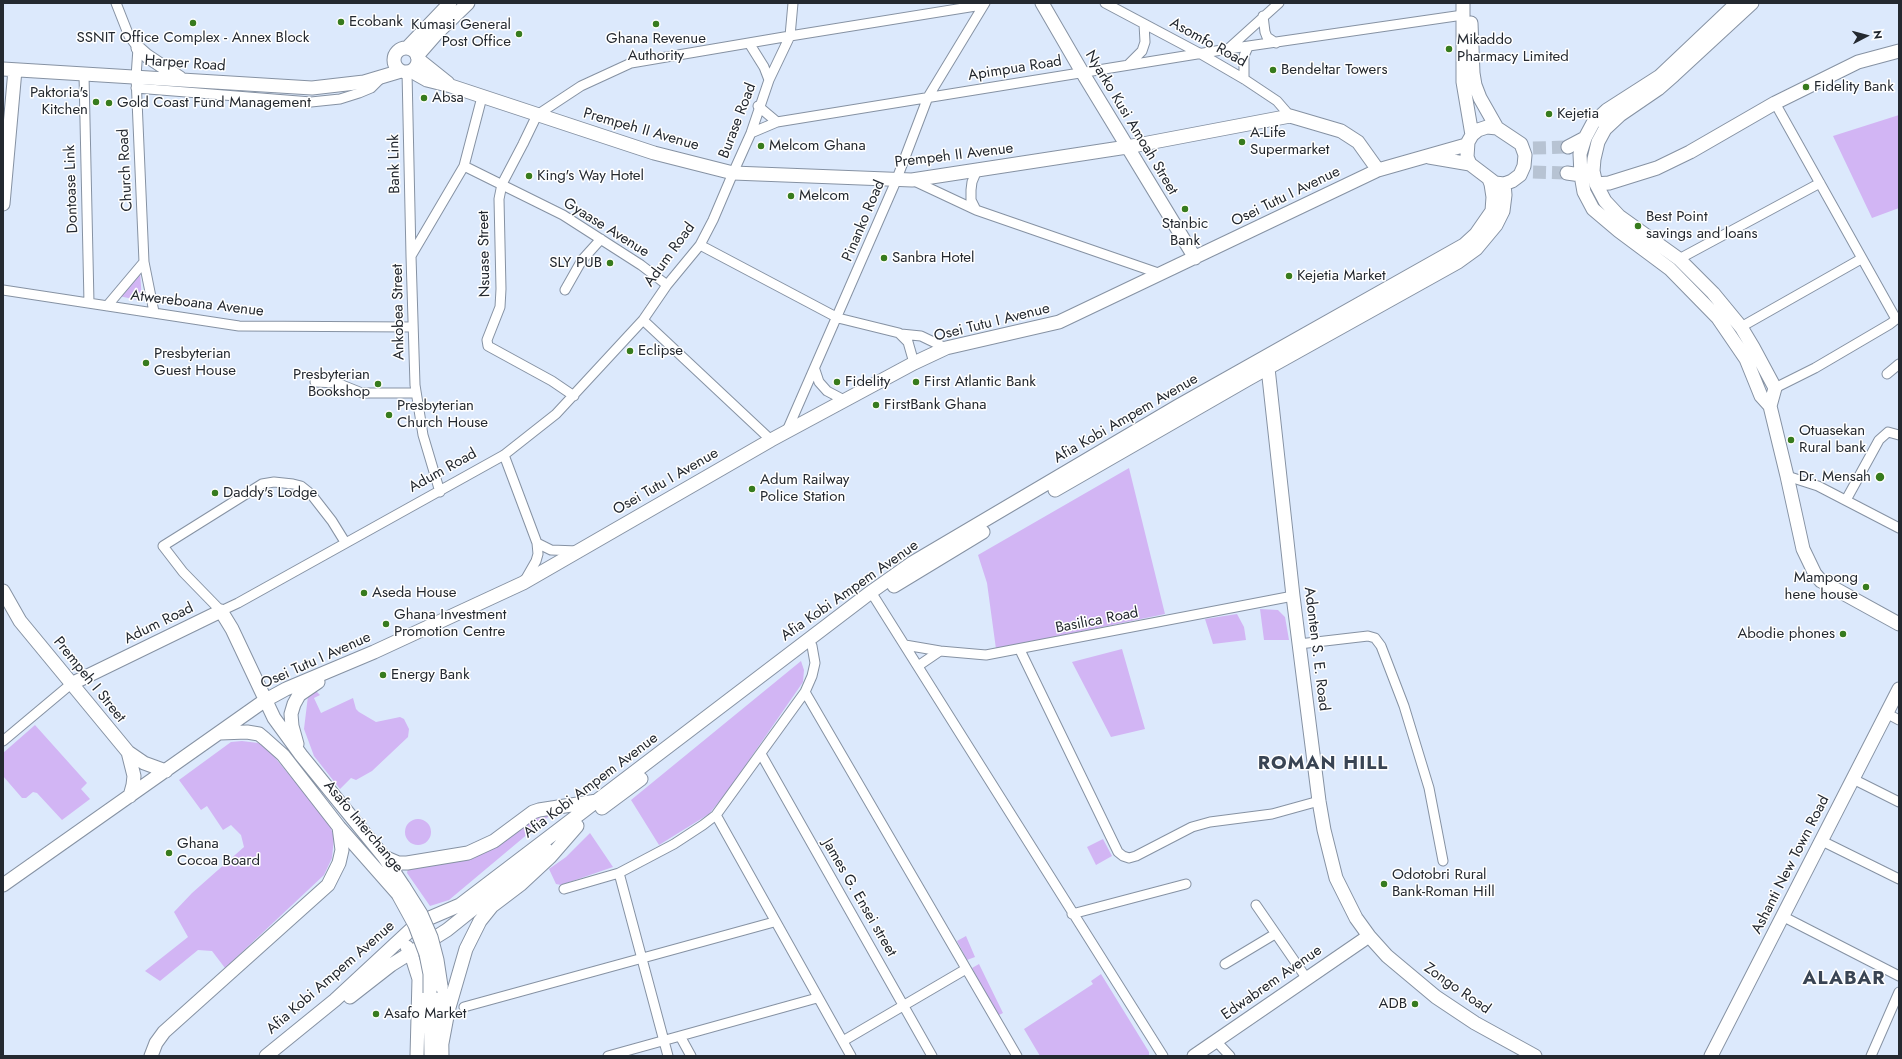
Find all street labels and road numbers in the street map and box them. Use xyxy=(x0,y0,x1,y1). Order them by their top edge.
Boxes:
street label: Asomfo Road xyxy=(1166,14,1250,72)
street label: Nyarko Kusi Amoah Street xyxy=(1081,48,1181,198)
street label: Harper Road xyxy=(144,52,226,76)
street label: Apimpua Road xyxy=(967,53,1063,85)
street label: Burase Road xyxy=(715,81,761,161)
street label: Prempeh II Avenue xyxy=(581,105,701,155)
street label: Church Road xyxy=(115,128,137,212)
street label: Bank Link xyxy=(385,134,405,194)
street label: Prempeh II Avenue xyxy=(894,140,1014,172)
street label: Dontoase Link xyxy=(61,144,83,234)
street label: Osei Tutu I Avenue xyxy=(1229,163,1343,231)
street label: Pinanko Road xyxy=(839,178,889,264)
street label: Gyaase Avenue xyxy=(560,194,652,262)
street label: Nsuase Street xyxy=(475,210,495,298)
street label: Adum Road xyxy=(641,219,699,291)
street label: Ankobea Street xyxy=(389,264,409,360)
street label: Atwereboana Avenue xyxy=(129,287,265,321)
street label: Osei Tutu I Avenue xyxy=(932,300,1052,346)
street label: Afia Kobi Ampem Avenue xyxy=(1051,370,1201,468)
street label: Adum Road xyxy=(406,445,480,497)
street label: Osei Tutu I Avenue xyxy=(610,445,722,519)
street label: Afia Kobi Ampem Avenue xyxy=(778,537,922,645)
street label: Adonten S. E. Road xyxy=(1299,586,1333,712)
street label: Adum Road xyxy=(121,599,197,649)
street label: Basilica Road xyxy=(1054,604,1140,638)
street label: Osei Tutu I Avenue xyxy=(258,629,374,693)
street label: Prempeh I Street xyxy=(49,634,129,726)
street label: Afia Kobi Ampem Avenue xyxy=(520,730,662,842)
street label: Asafo Interchange xyxy=(319,777,407,877)
street label: Ashanti New Town Road xyxy=(1748,793,1834,937)
street label: James G. Ensei street xyxy=(818,836,900,960)
street label: Afia Kobi Ampem Avenue xyxy=(263,917,399,1039)
street label: Edwabrem Avenue xyxy=(1218,942,1326,1024)
street label: Zongo Road xyxy=(1420,959,1494,1019)

